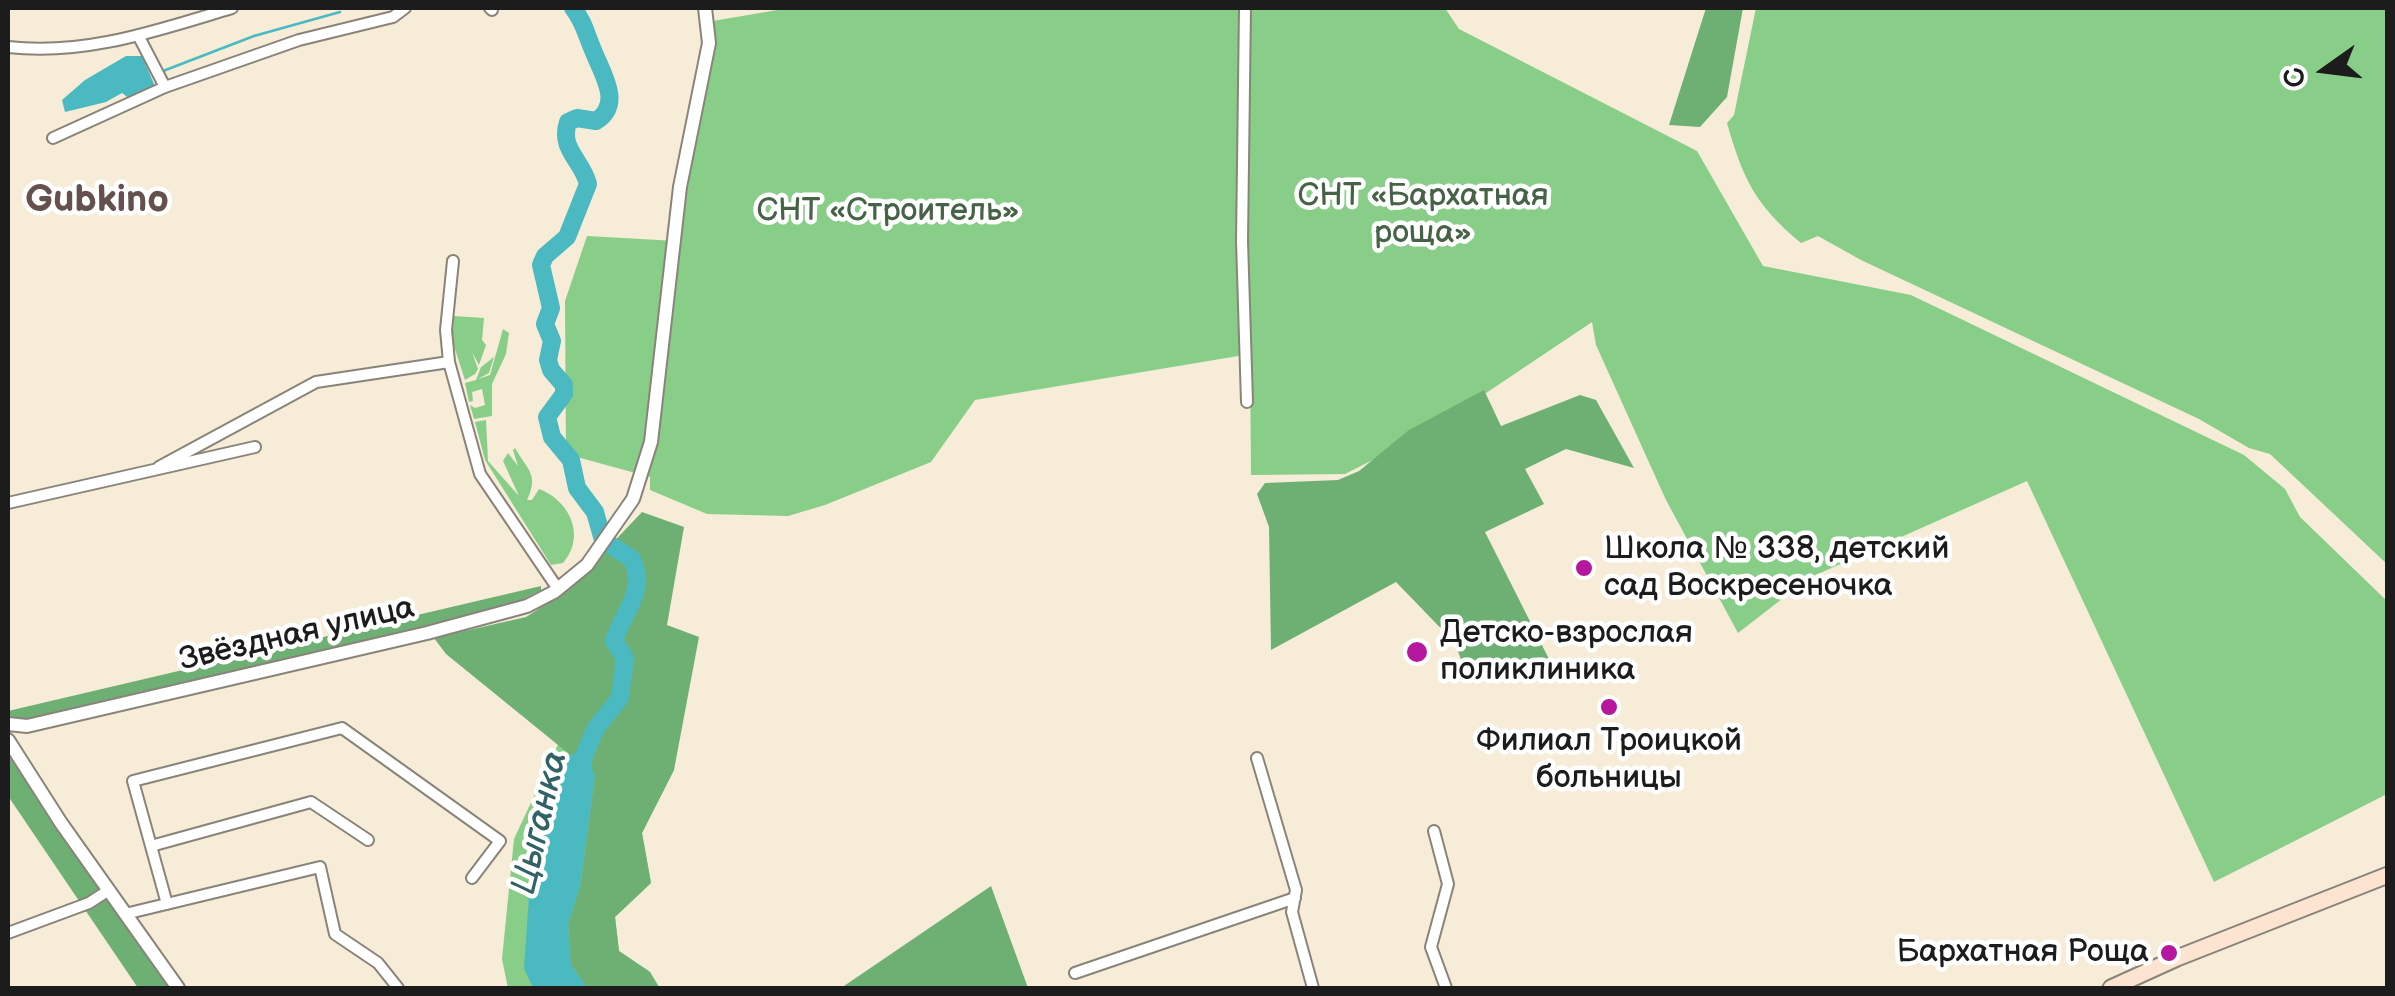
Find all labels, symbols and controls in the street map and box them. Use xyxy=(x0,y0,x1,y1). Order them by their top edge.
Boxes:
north arrow xyxy=(2275,20,2375,120)
text: С xyxy=(2277,64,2314,91)
district label: Gubkino xyxy=(25,178,169,224)
park label: СНТ «Бархатная роща» xyxy=(1297,178,1549,253)
park label: СНТ «Строитель» xyxy=(756,193,1020,231)
place label: Школа № 338, детский сад Воскресеночка xyxy=(1604,531,1949,606)
marker: Школа № 338, детский сад Воскресеночка xyxy=(1573,557,1595,579)
street label: Звёздная улица xyxy=(176,589,418,681)
place label: Детско-взрослая поликлиника xyxy=(1440,615,1693,690)
marker: Детско-взрослая поликлиника xyxy=(1404,639,1430,665)
marker: Филиал Троицкой больницы xyxy=(1598,696,1620,718)
place label: Филиал Троицкой больницы xyxy=(1476,723,1742,798)
water label: Цыганка xyxy=(504,747,578,899)
place label: Бархатная Роща xyxy=(1897,934,2149,972)
marker: Бархатная Роща xyxy=(2158,942,2180,964)

